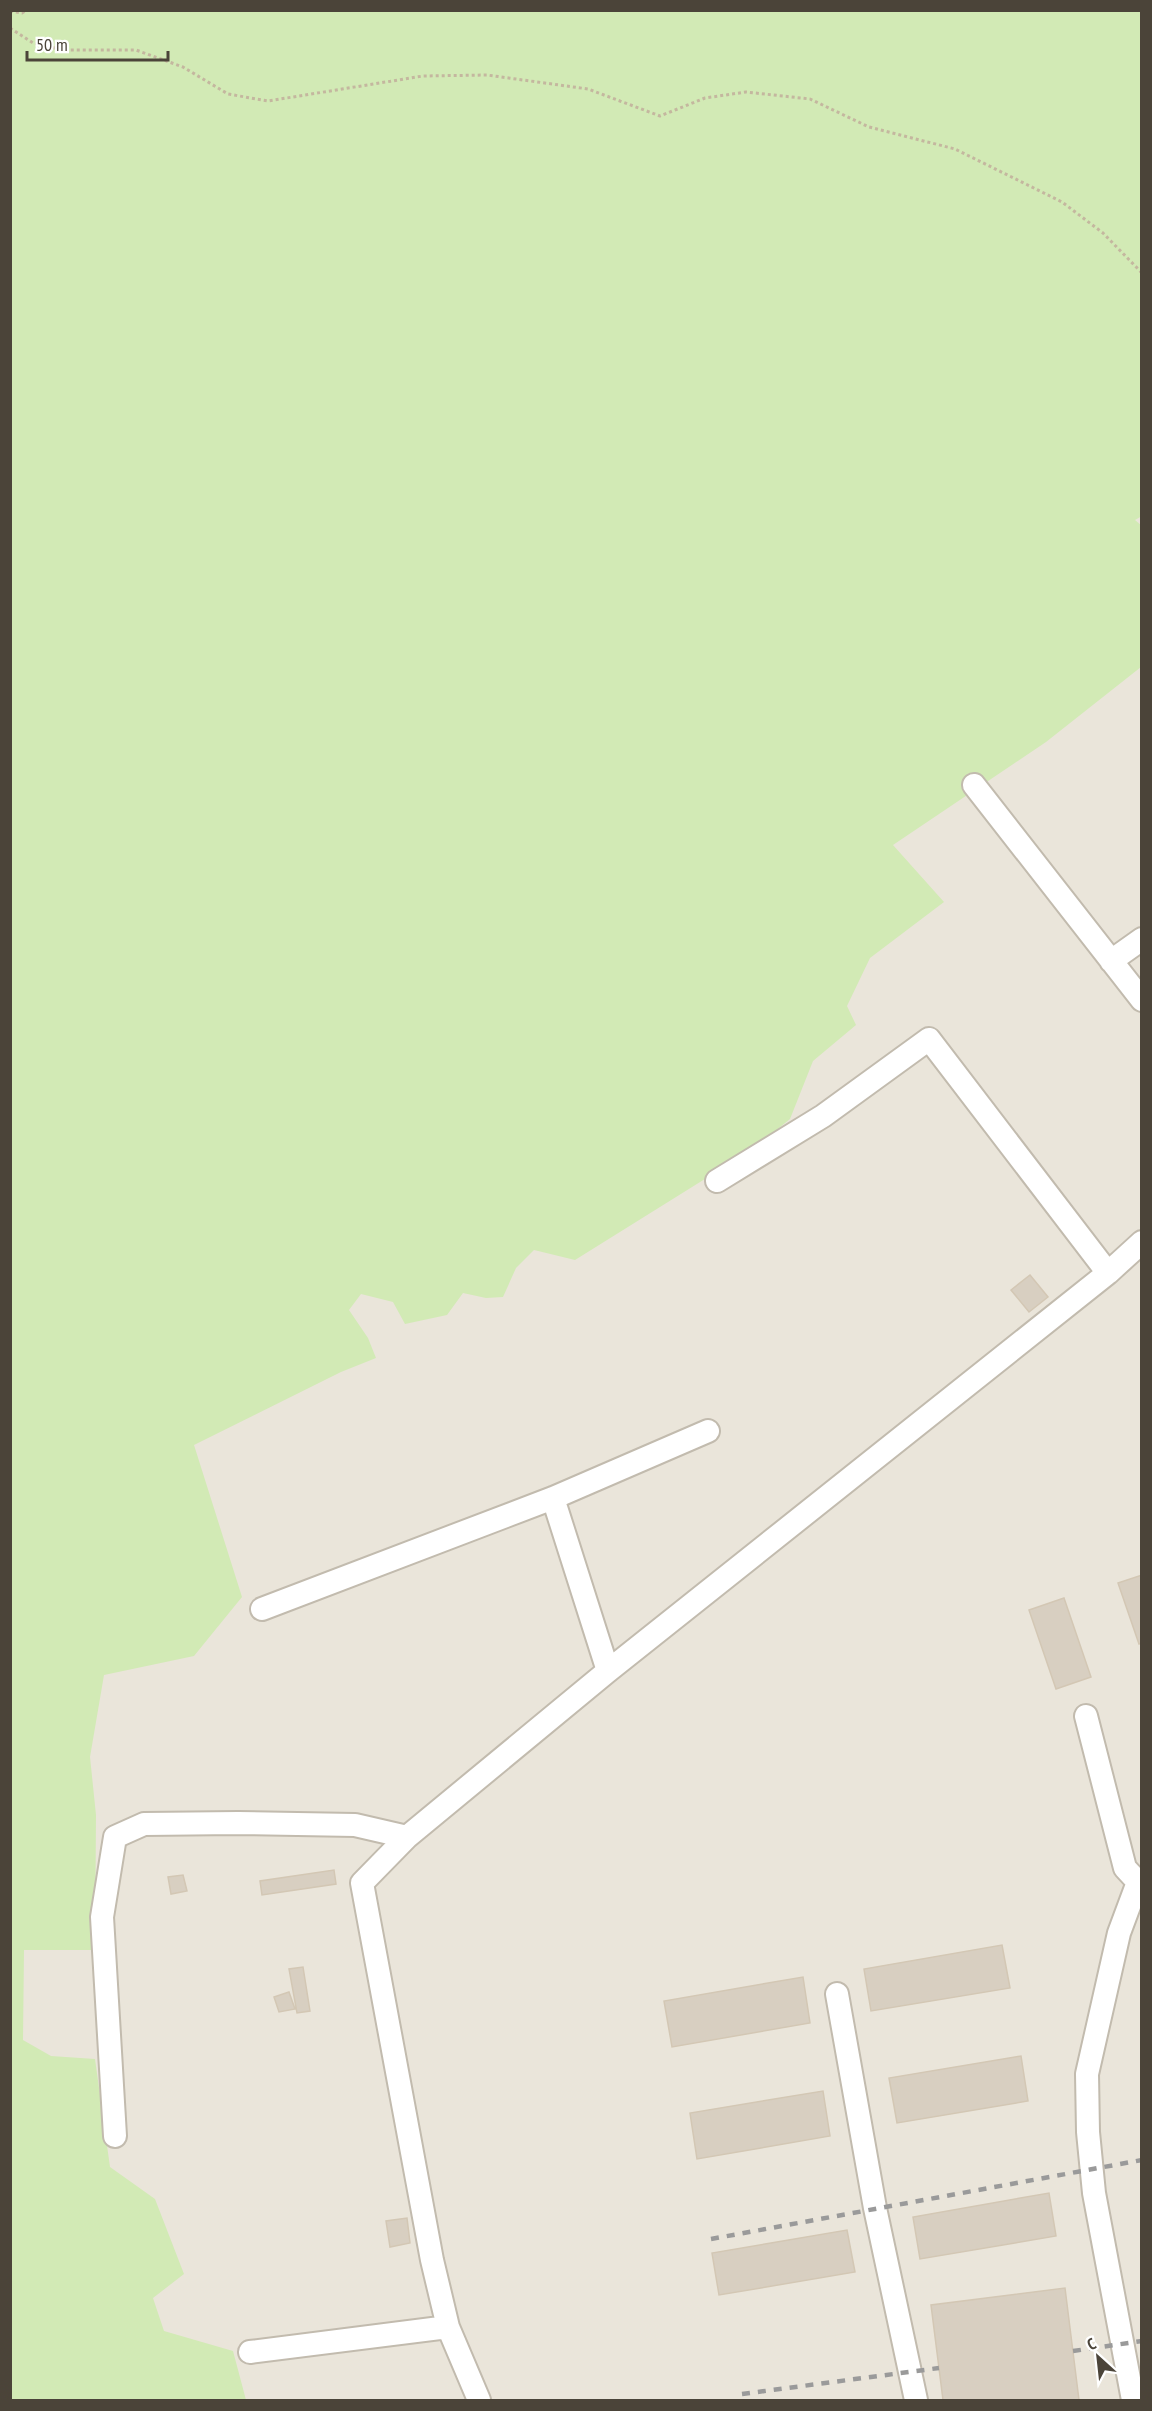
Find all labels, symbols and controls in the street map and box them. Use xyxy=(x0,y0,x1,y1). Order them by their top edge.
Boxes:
scale bar xyxy=(27,24,168,62)
text: 50 m xyxy=(36,33,68,56)
north arrow xyxy=(1068,2327,1128,2387)
text: С xyxy=(1083,2333,1100,2354)

